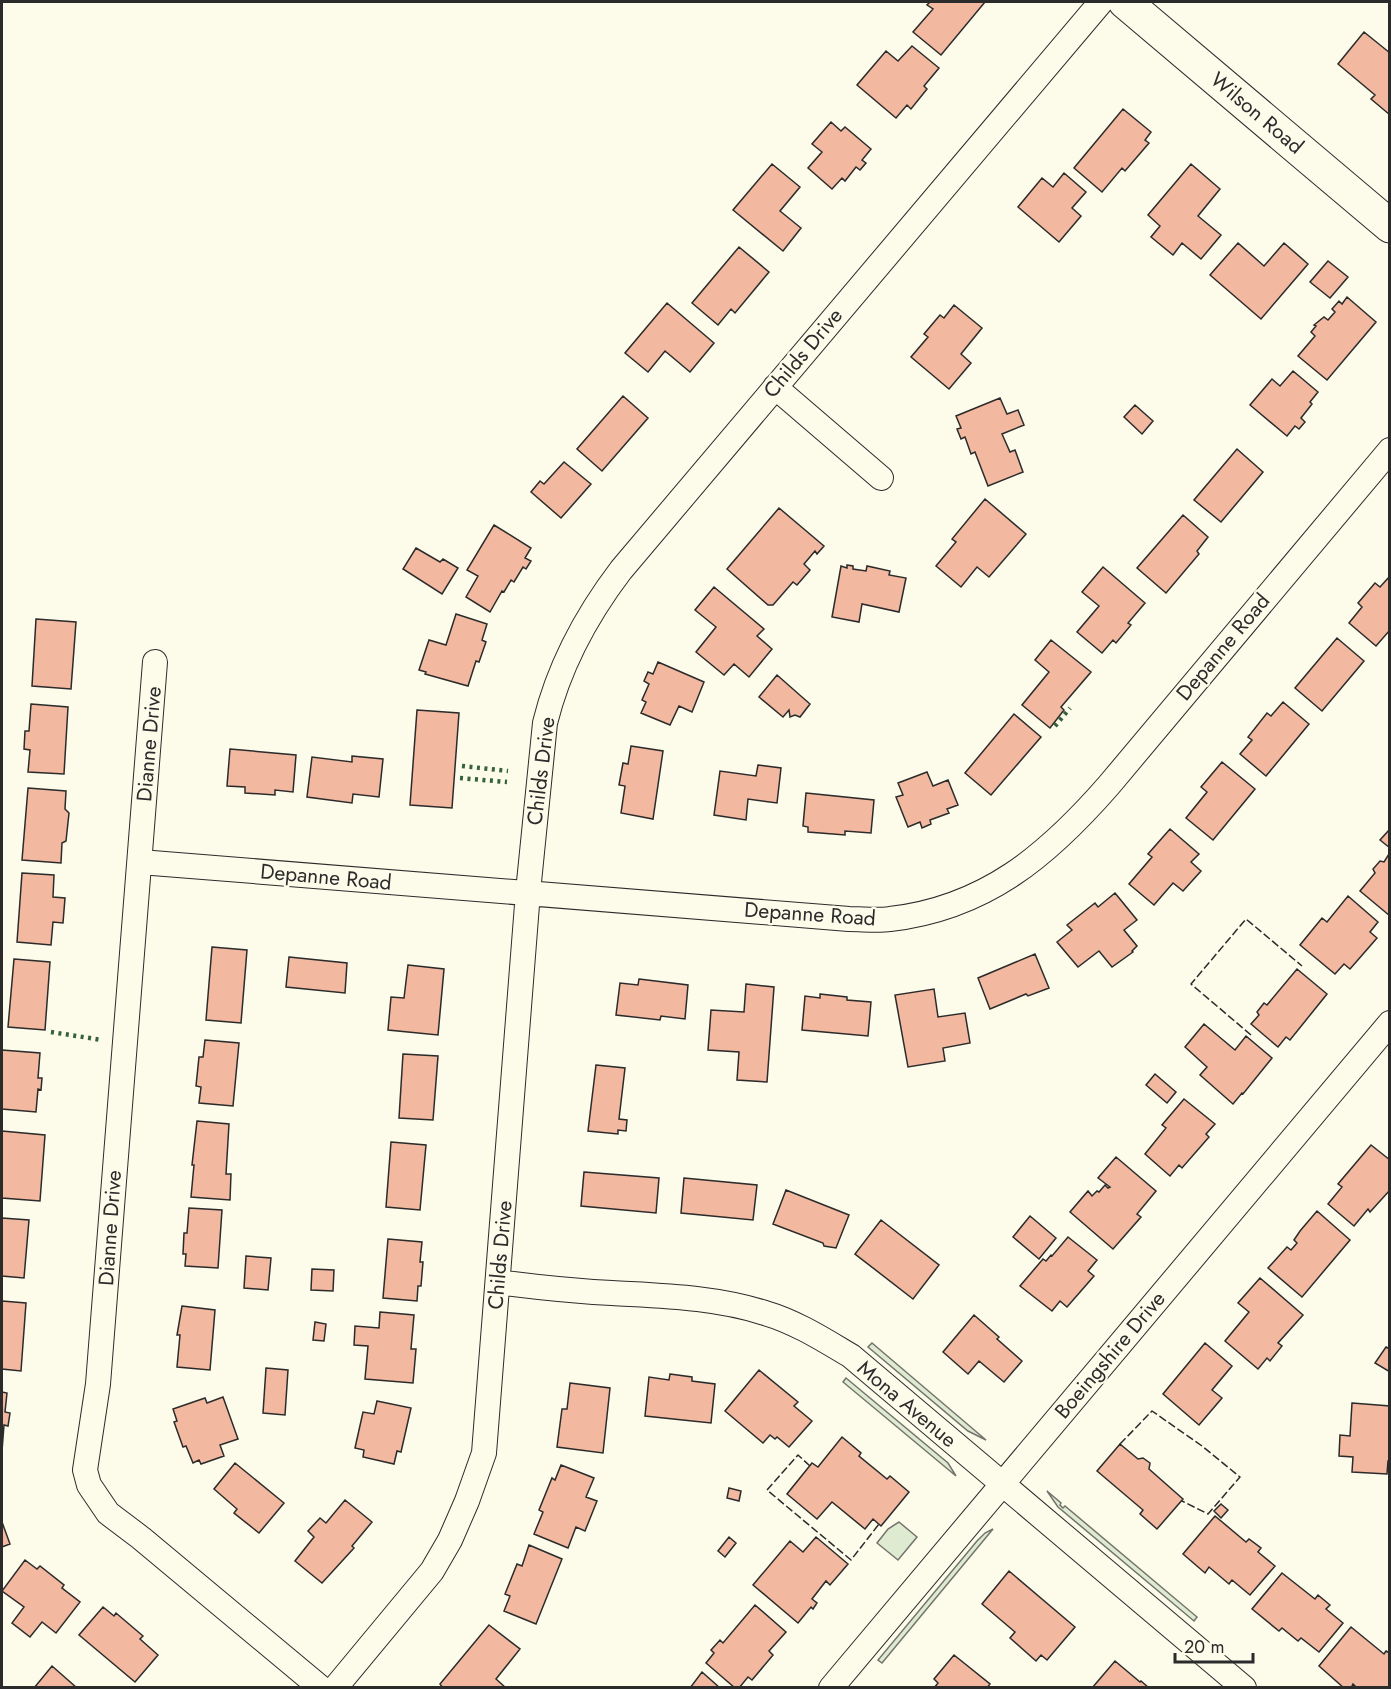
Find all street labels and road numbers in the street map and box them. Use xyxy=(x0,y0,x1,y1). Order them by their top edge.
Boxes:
street label: Wilson Road xyxy=(1204,65,1310,161)
street label: Childs Drive xyxy=(756,301,850,404)
street label: Depanne Road xyxy=(1169,587,1277,707)
street label: Dianne Drive xyxy=(129,685,169,803)
street label: Childs Drive xyxy=(519,715,563,827)
street label: Depanne Road xyxy=(259,856,393,898)
street label: Depanne Road xyxy=(743,894,877,934)
street label: Dianne Drive xyxy=(91,1169,129,1287)
street label: Childs Drive xyxy=(480,1199,520,1311)
street label: Boeingshire Drive xyxy=(1048,1285,1172,1425)
street label: Mona Avenue xyxy=(851,1354,963,1455)

